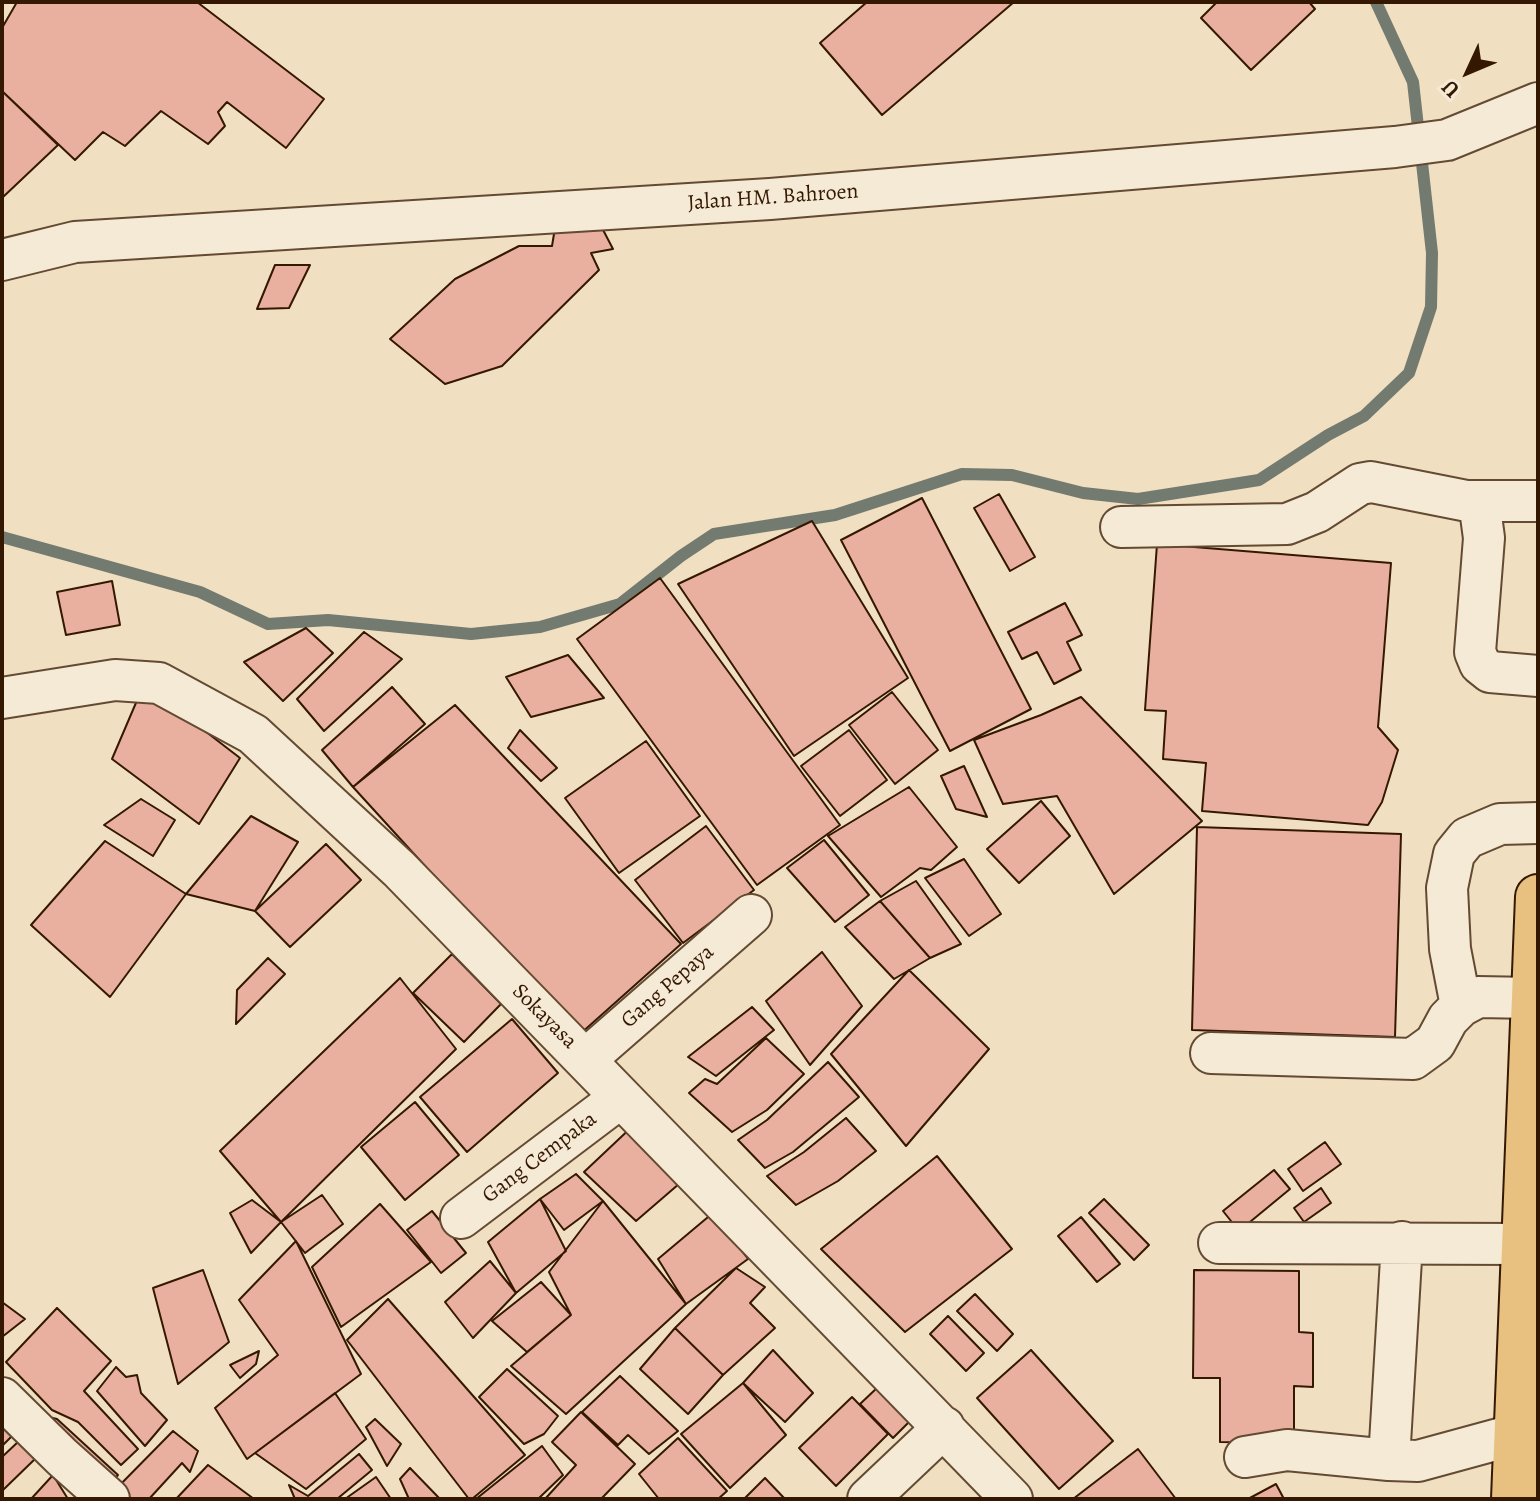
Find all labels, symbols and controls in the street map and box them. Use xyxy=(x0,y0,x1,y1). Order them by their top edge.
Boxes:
north arrow xyxy=(1428,32,1508,112)
text: U xyxy=(1435,73,1467,104)
street label: Jalan HM. Bahroen xyxy=(687,179,859,217)
street label: Gang Pepaya xyxy=(616,940,720,1034)
street label: Sokayasa xyxy=(506,979,582,1055)
street label: Gang Cempaka xyxy=(478,1106,602,1210)

